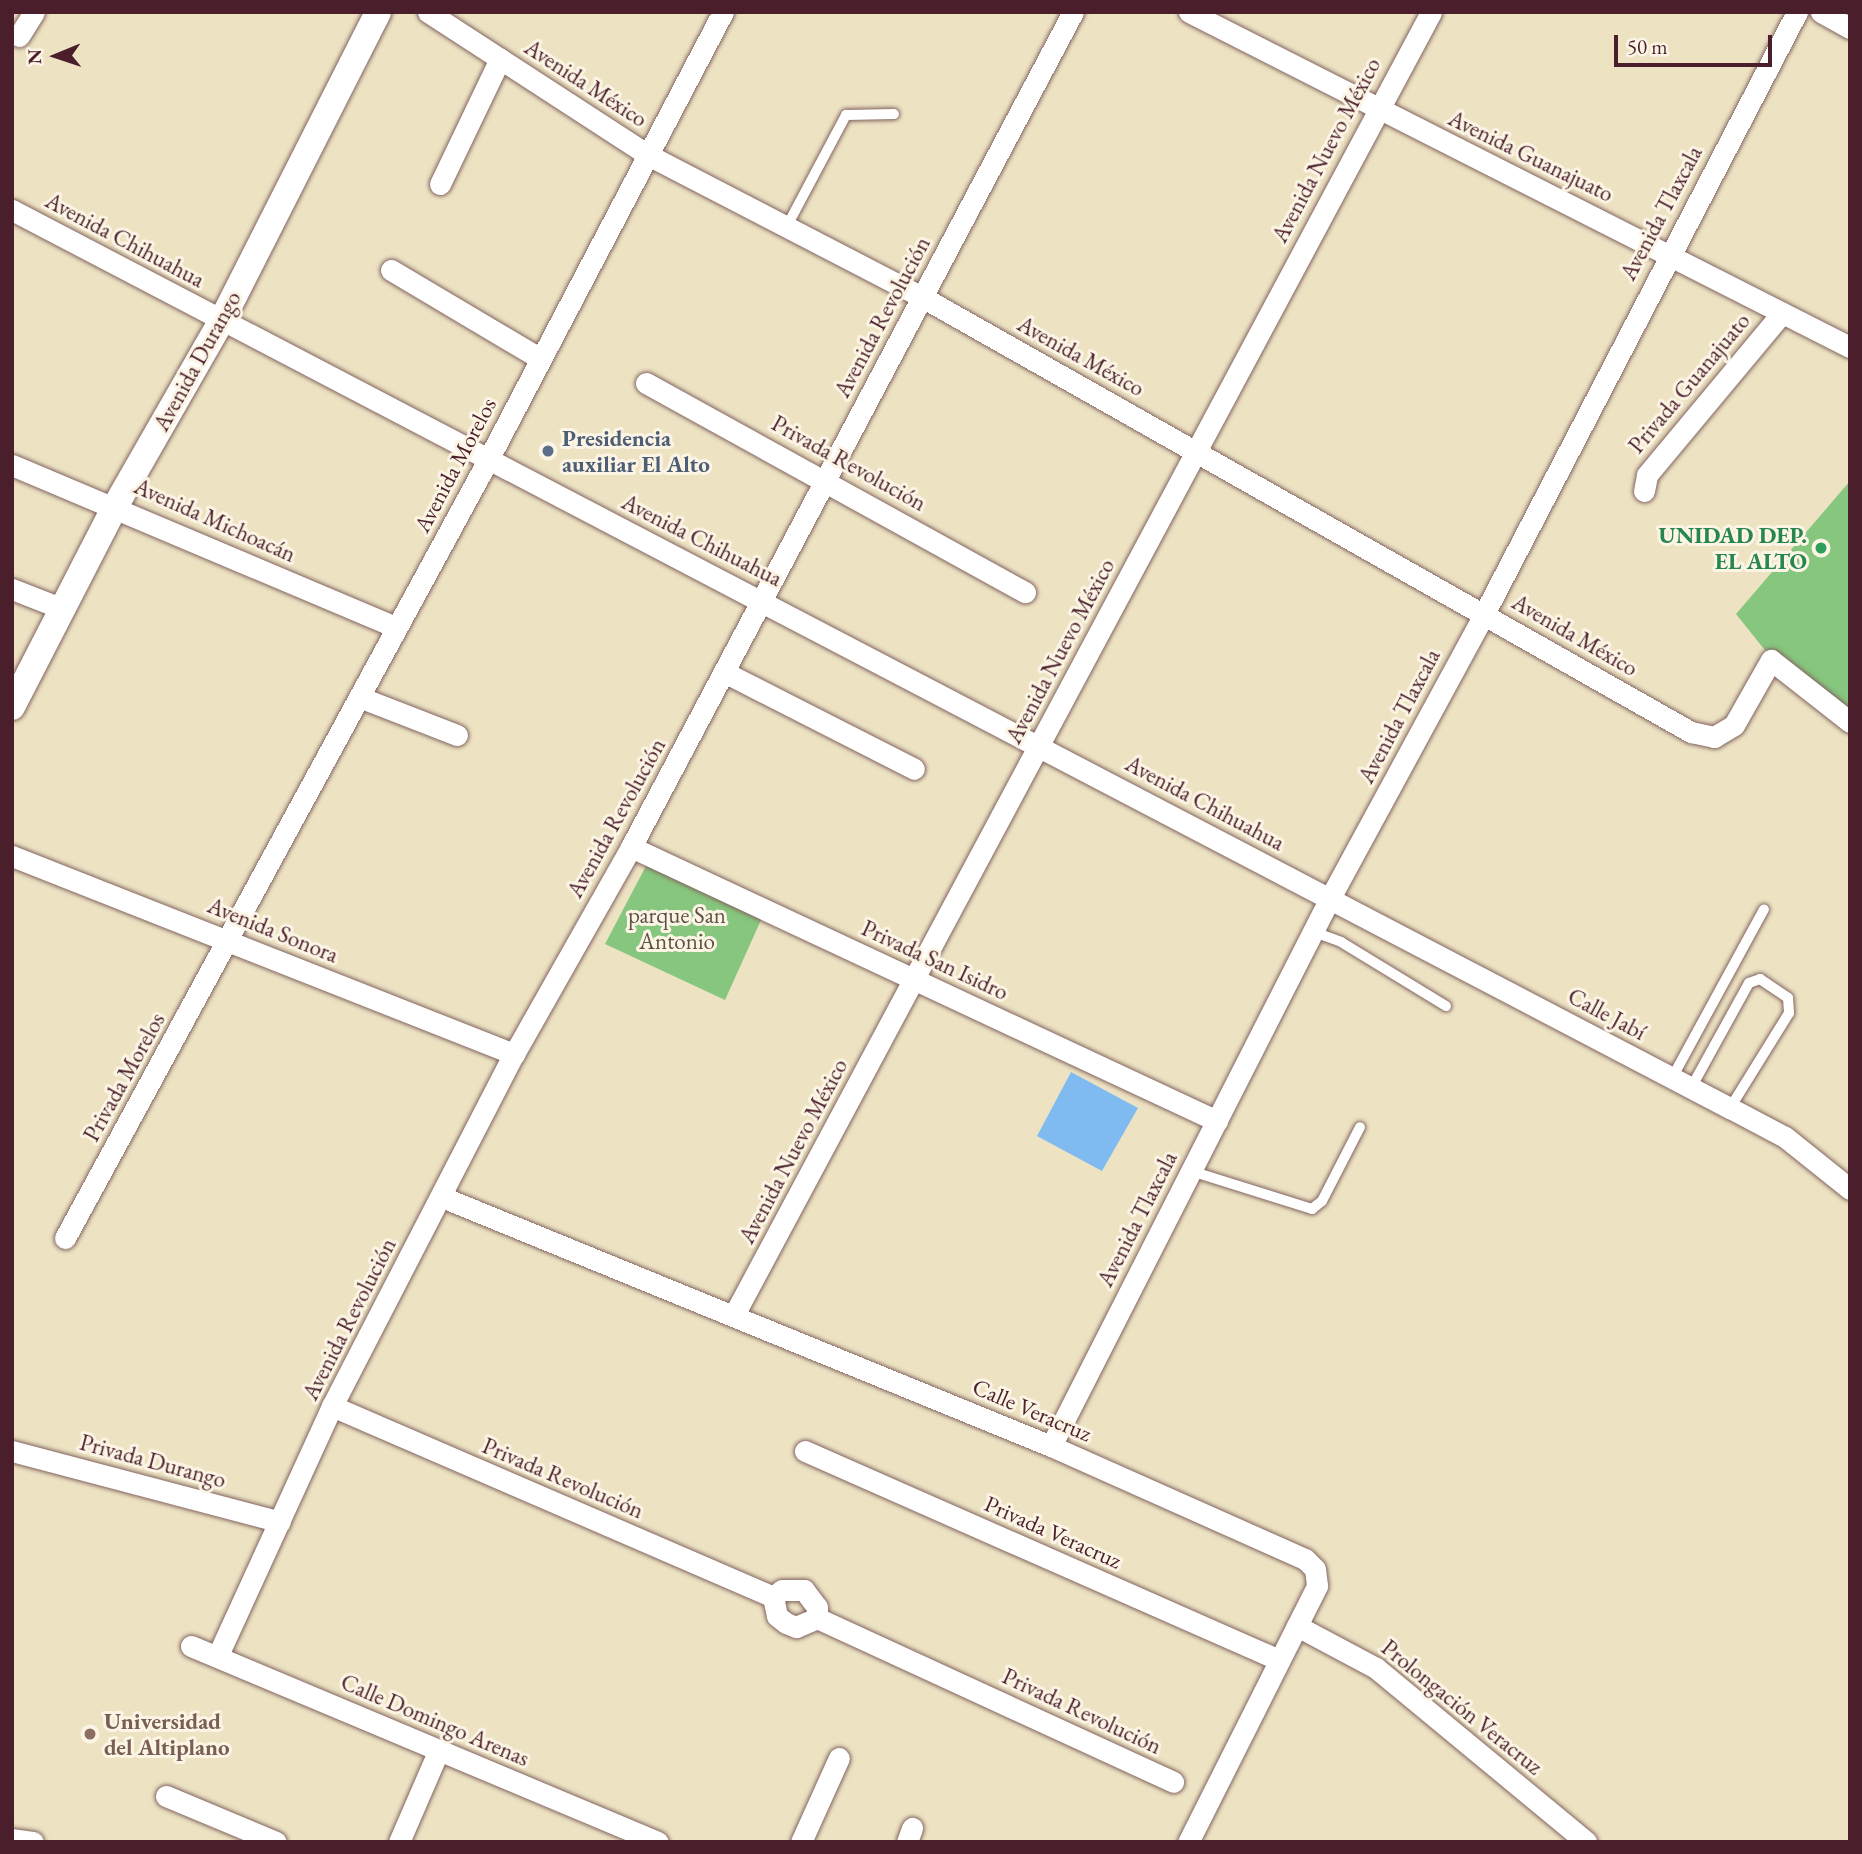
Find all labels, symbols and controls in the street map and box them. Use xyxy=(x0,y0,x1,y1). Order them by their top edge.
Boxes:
north arrow xyxy=(21,21,91,91)
scale bar xyxy=(1617,21,1774,65)
street label: Avenida México xyxy=(519,33,653,133)
text: 50 m xyxy=(1627,33,1668,60)
text: N xyxy=(22,49,47,65)
street label: Avenida Nuevo México xyxy=(1266,53,1386,247)
street label: Avenida Guanajuato xyxy=(1444,104,1618,208)
street label: Avenida Tlaxcala xyxy=(1614,141,1708,285)
street label: Avenida Chihuahua xyxy=(41,186,209,294)
street label: Avenida Revolución xyxy=(828,232,936,402)
street label: Avenida Durango xyxy=(147,286,247,436)
street label: Privada Guanajuato xyxy=(1622,307,1756,459)
street label: Avenida México xyxy=(1013,310,1149,402)
street label: Avenida Morelos xyxy=(408,393,502,537)
street label: Privada Revolución xyxy=(767,409,931,517)
place label: Presidencia auxiliar El Alto xyxy=(562,424,710,478)
marker: Presidencia auxiliar El Alto xyxy=(540,443,556,459)
street label: Avenida Michoacán xyxy=(130,472,300,568)
street label: Avenida Chihuahua xyxy=(617,488,787,592)
place label: UNIDAD DEP. EL ALTO xyxy=(1659,521,1807,575)
marker: UNIDAD DEP. EL ALTO xyxy=(1813,540,1829,556)
street label: Avenida Nuevo México xyxy=(1000,554,1120,748)
street label: Avenida México xyxy=(1507,588,1643,682)
street label: Avenida Tlaxcala xyxy=(1352,644,1446,788)
street label: Avenida Revolución xyxy=(561,733,671,903)
street label: Avenida Chihuahua xyxy=(1121,749,1289,857)
street label: Avenida Sonora xyxy=(204,891,342,969)
park label: parque San Antonio xyxy=(628,901,726,955)
street label: Privada San Isidro xyxy=(857,914,1013,1006)
street label: Calle Jabí xyxy=(1563,982,1651,1046)
street label: Privada Morelos xyxy=(77,1008,171,1146)
street label: Avenida Nuevo México xyxy=(733,1054,853,1248)
street label: Avenida Tlaxcala xyxy=(1091,1147,1183,1291)
street label: Avenida Revolución xyxy=(296,1233,402,1405)
street label: Calle Veracruz xyxy=(968,1373,1096,1447)
street label: Privada Durango xyxy=(77,1428,229,1494)
street label: Privada Revolución xyxy=(478,1432,648,1524)
street label: Privada Veracruz xyxy=(980,1490,1126,1574)
street label: Prolongación Veracruz xyxy=(1376,1634,1548,1780)
street label: Privada Revolución xyxy=(998,1662,1166,1760)
street label: Calle Domingo Arenas xyxy=(337,1668,533,1772)
place label: Universidad del Altiplano xyxy=(104,1707,230,1761)
marker: Universidad del Altiplano xyxy=(82,1726,98,1742)

